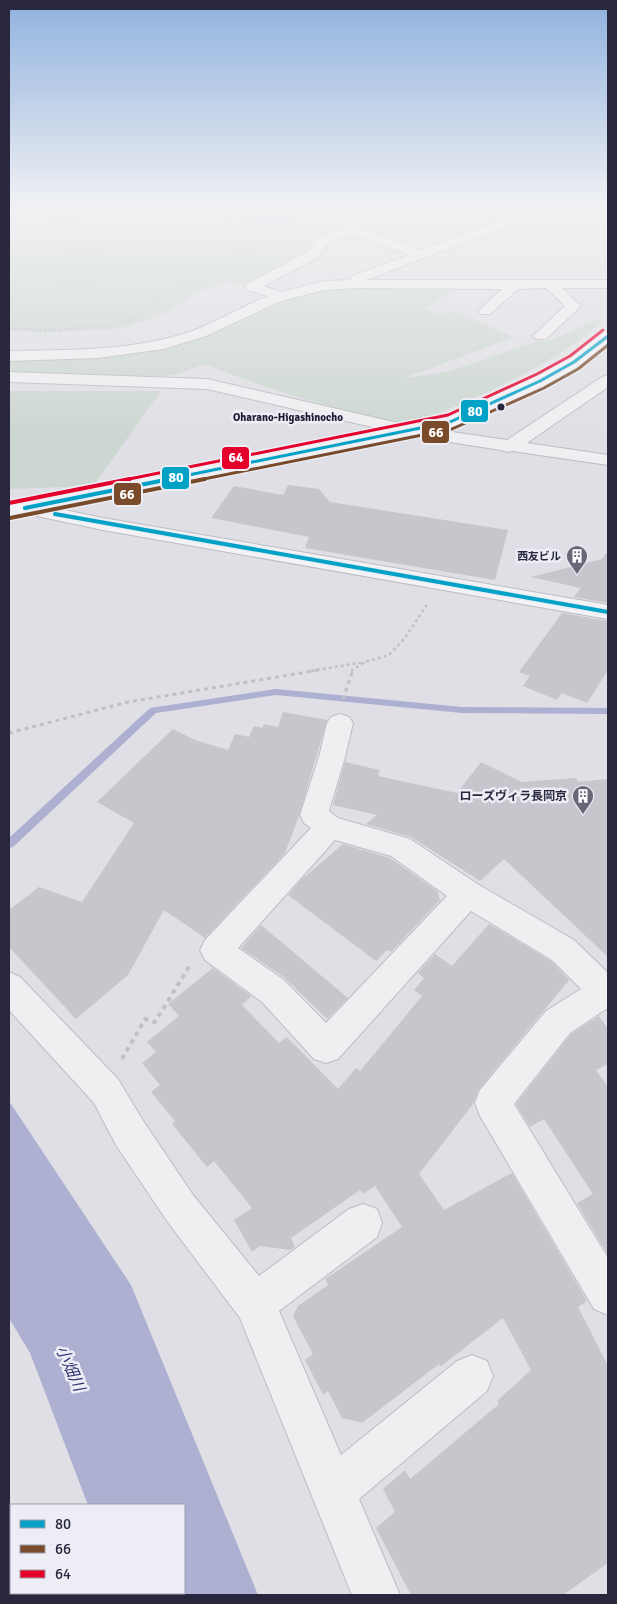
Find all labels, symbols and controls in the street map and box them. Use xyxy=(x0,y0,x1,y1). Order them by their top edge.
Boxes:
line badge: 80 xyxy=(460,399,489,423)
unlabelled marker xyxy=(496,402,506,412)
text: 80 xyxy=(467,403,483,420)
district label: Oharano-Higashinocho xyxy=(233,411,343,424)
line badge: 66 xyxy=(421,420,450,444)
text: 66 xyxy=(428,424,444,441)
line badge: 64 xyxy=(221,446,250,470)
text: 64 xyxy=(228,449,244,466)
line badge: 80 xyxy=(161,466,190,490)
text: 80 xyxy=(168,469,184,486)
line badge: 66 xyxy=(113,482,142,506)
text: 66 xyxy=(119,486,135,503)
building icon: 西友ビル xyxy=(565,544,589,575)
place label: 西友ビル xyxy=(517,550,561,563)
building icon: ローズヴィラ長岡京 xyxy=(571,784,595,815)
place label: ローズヴィラ長岡京 xyxy=(460,789,567,804)
water label: 小畑川 xyxy=(51,1342,90,1396)
legend xyxy=(10,1504,185,1594)
text: 80 xyxy=(55,1515,71,1533)
text: 66 xyxy=(55,1540,71,1558)
text: 64 xyxy=(55,1565,71,1583)

